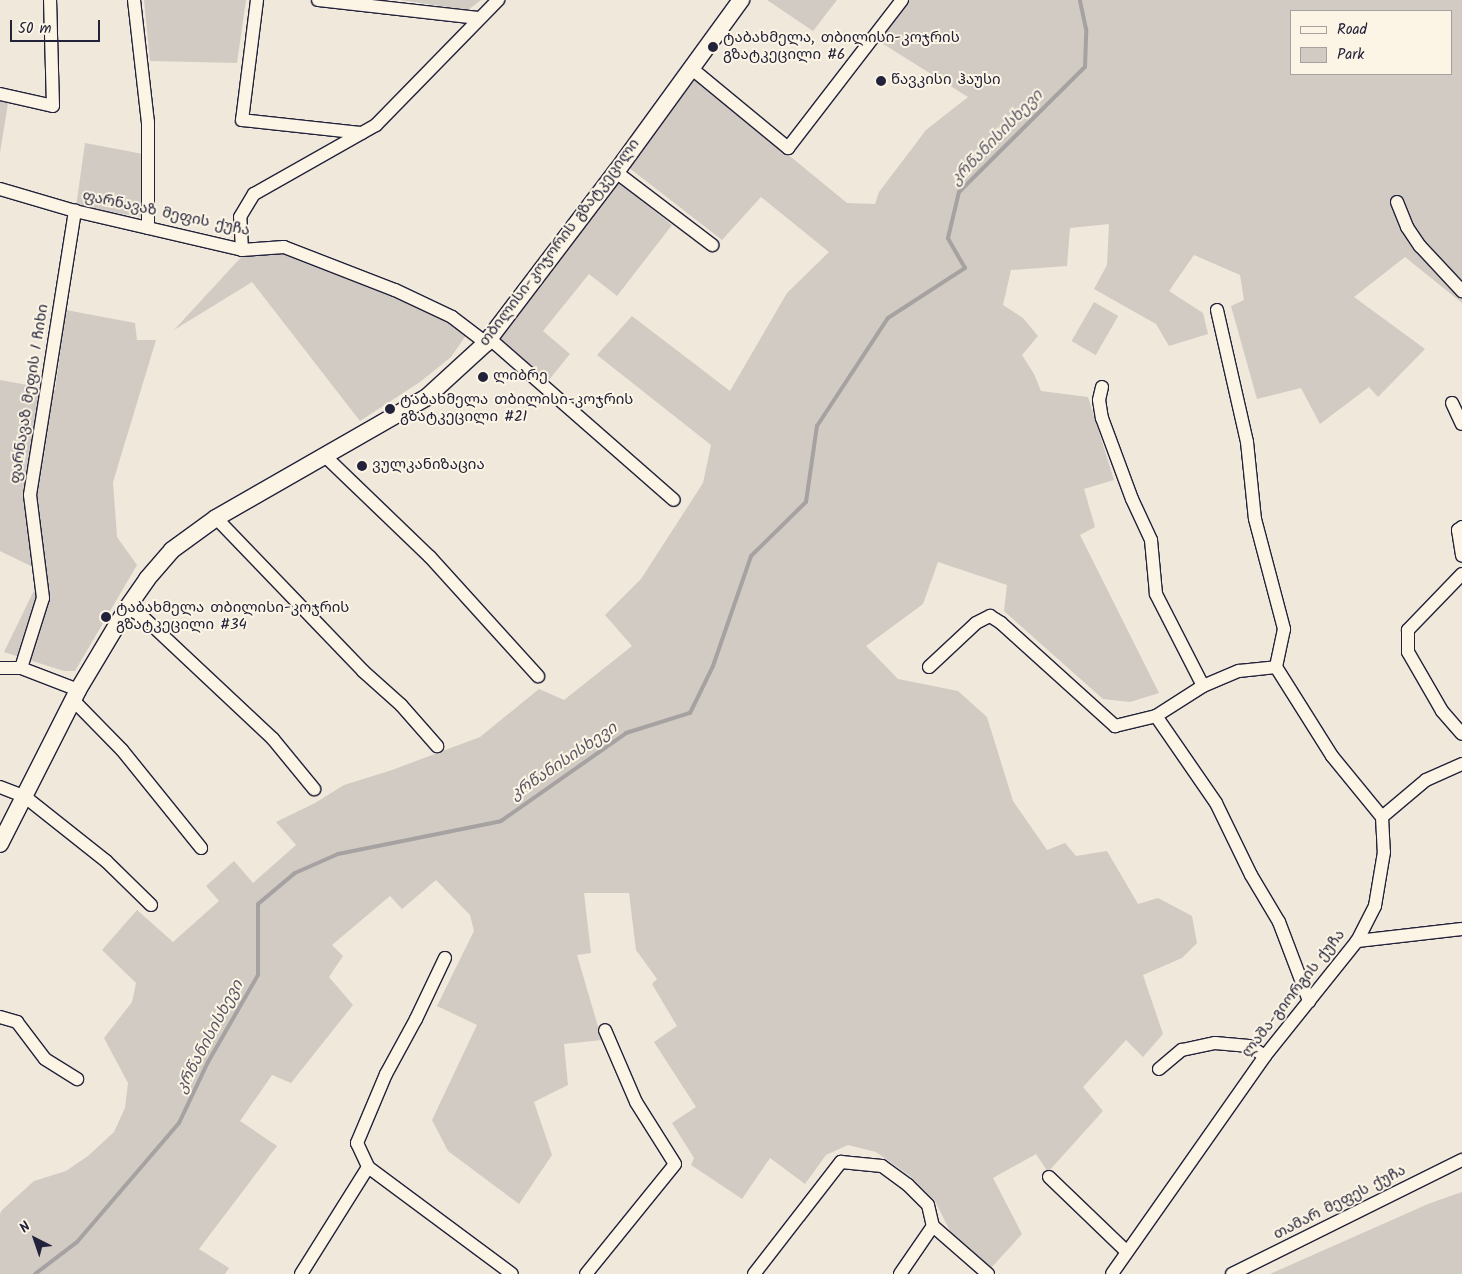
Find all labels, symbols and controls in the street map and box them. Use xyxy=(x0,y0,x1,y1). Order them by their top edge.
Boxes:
scale bar xyxy=(12,10,102,42)
legend xyxy=(1290,10,1452,75)
text: 50 m xyxy=(18,17,52,41)
text: Road xyxy=(1337,18,1367,42)
place label: ტაბახმელა, თბილისი-კოჯრის გზატკეცილი #6 xyxy=(723,29,960,64)
marker: ტაბახმელა, თბილისი-კოჯრის გზატკეცილი #6 xyxy=(707,41,719,53)
text: Park xyxy=(1337,43,1364,67)
place label: წავკისი ჰაუსი xyxy=(891,72,1001,90)
marker: წავკისი ჰაუსი xyxy=(875,75,887,87)
water label: კრწანისისხევი xyxy=(947,86,1047,190)
street label: თბილისი-კოჯორის გზატკეცილი xyxy=(476,136,644,350)
street label: ფარნავაზ მეფის ქუჩა xyxy=(81,187,251,241)
street label: ფარნავაზ მეფის I ჩიხი xyxy=(7,303,53,485)
place label: ლიბრე xyxy=(493,368,548,386)
marker: ლიბრე xyxy=(477,371,489,383)
place label: ტაბახმელა თბილისი-კოჯრის გზატკეცილი #21 xyxy=(400,391,633,426)
marker: ტაბახმელა თბილისი-კოჯრის გზატკეცილი #21 xyxy=(384,403,396,415)
place label: ვულკანიზაცია xyxy=(372,457,485,475)
marker: ვულკანიზაცია xyxy=(356,460,368,472)
place label: ტაბახმელა თბილისი-კოჯრის გზატკეცილი #34 xyxy=(116,599,349,634)
marker: ტაბახმელა თბილისი-კოჯრის გზატკეცილი #34 xyxy=(100,611,112,623)
water label: კრწანისისხევი xyxy=(507,719,621,805)
street label: ლაშა-გიორგის ქუჩა xyxy=(1238,926,1350,1062)
water label: კრწანისისხევი xyxy=(172,977,248,1097)
street label: თამარ მეფეს ქუჩა xyxy=(1271,1162,1409,1244)
north arrow xyxy=(10,1214,60,1264)
text: N xyxy=(15,1216,36,1239)

